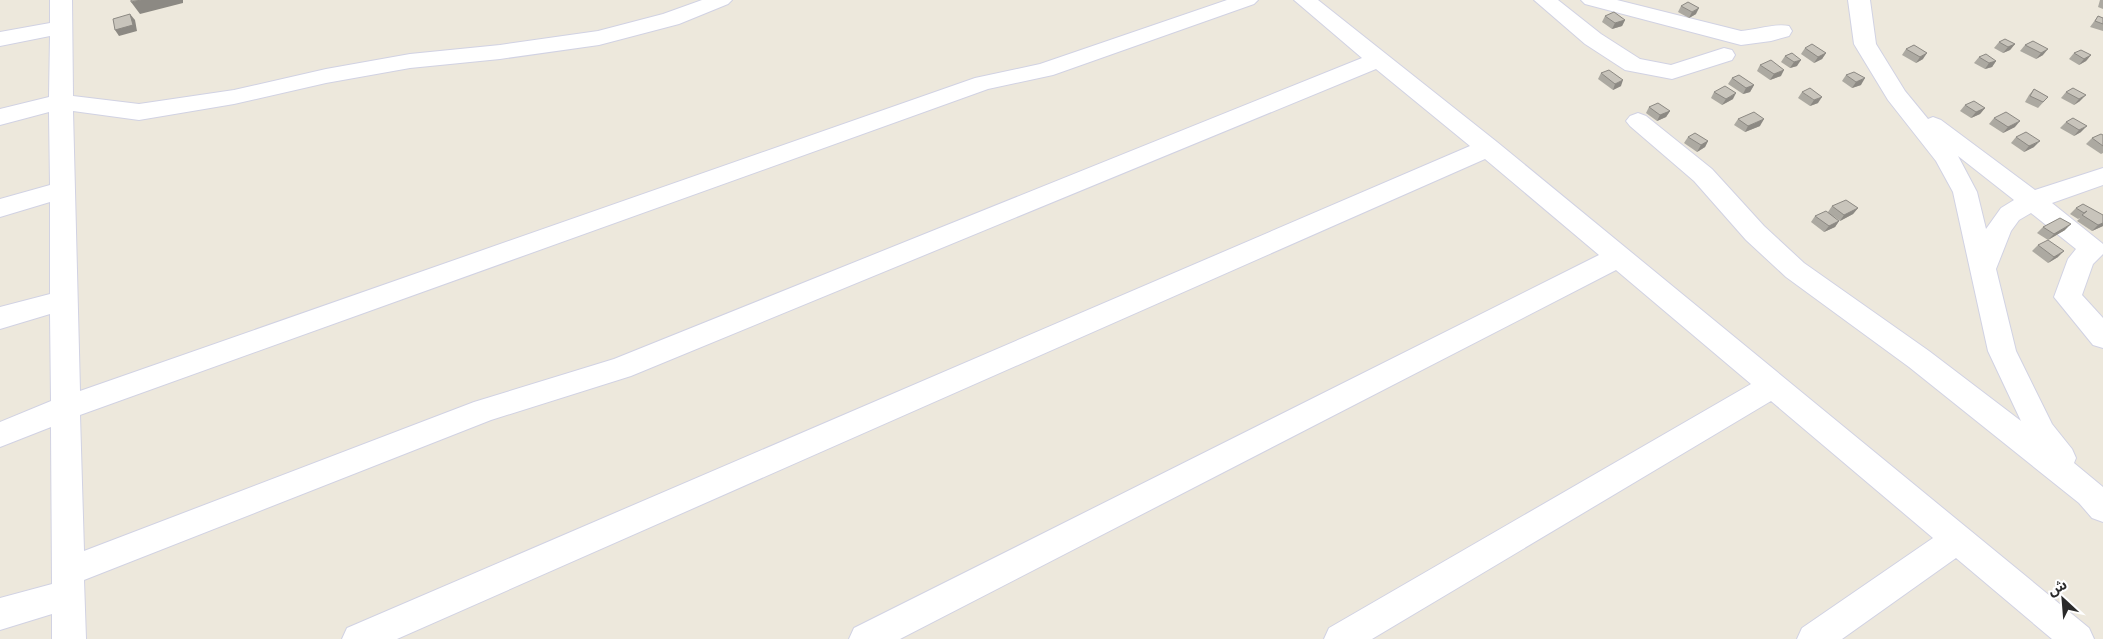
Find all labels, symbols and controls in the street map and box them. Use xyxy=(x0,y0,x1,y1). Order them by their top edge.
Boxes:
north arrow xyxy=(2038,574,2088,624)
text: ش xyxy=(2045,575,2070,600)

